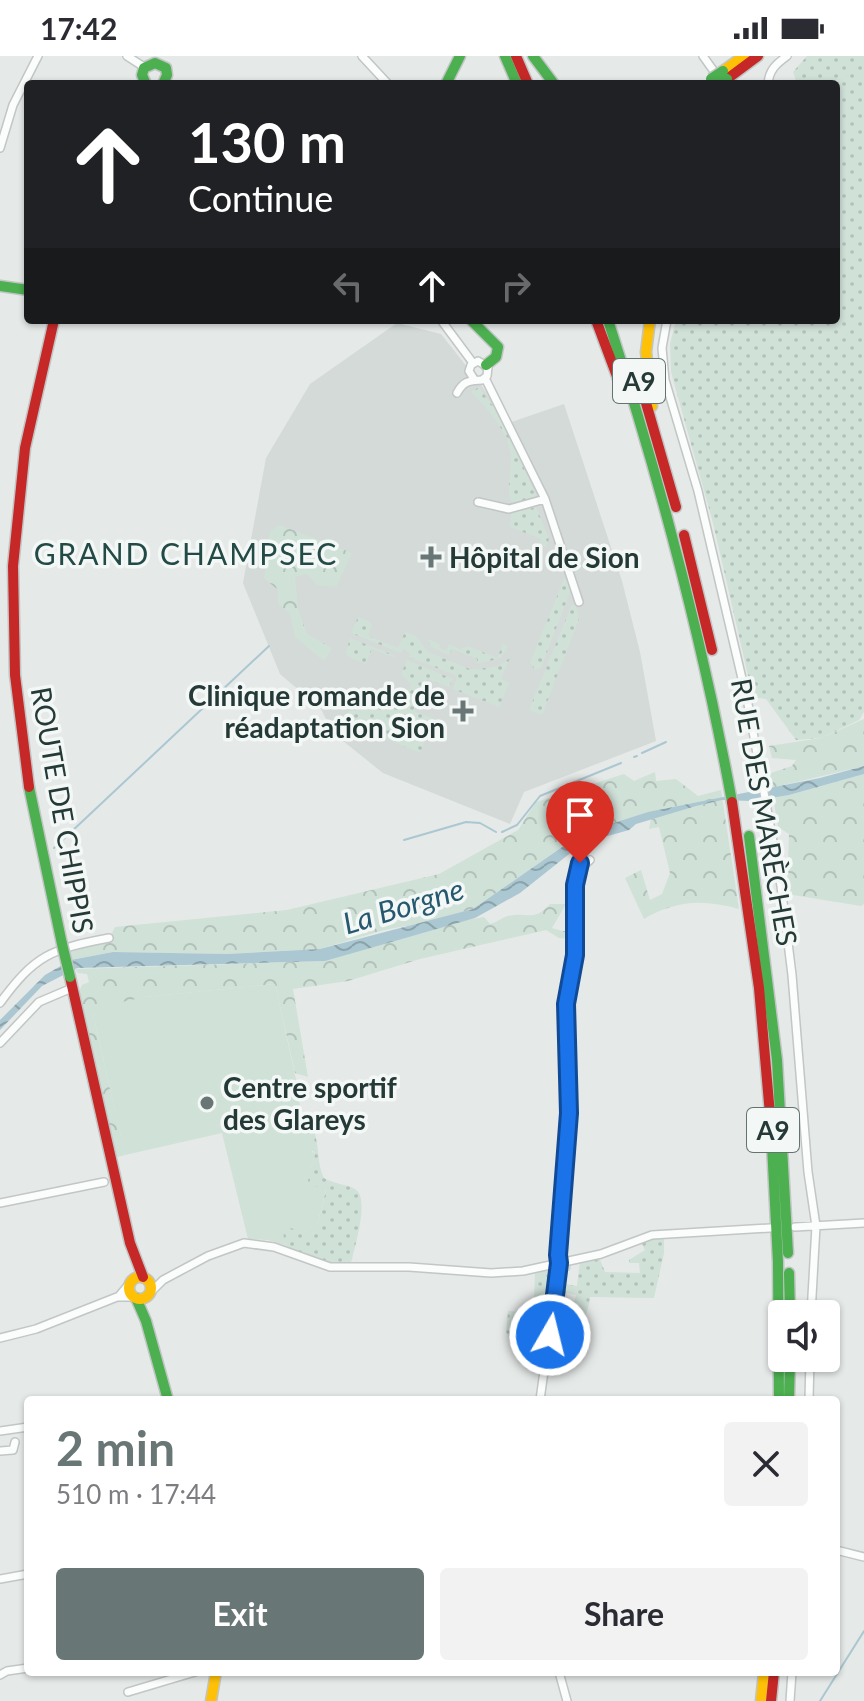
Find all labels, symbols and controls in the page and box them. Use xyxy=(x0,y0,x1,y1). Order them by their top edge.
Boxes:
text: 17:42 xyxy=(40,10,117,46)
text: 130 m xyxy=(188,108,346,175)
icon: ahead xyxy=(56,112,160,216)
text: Continue xyxy=(188,176,333,220)
icon: left xyxy=(326,264,370,308)
icon: ahead xyxy=(410,264,454,308)
icon: right xyxy=(494,264,538,308)
road number: A9 xyxy=(613,359,665,403)
district label: GRAND CHAMPSEC xyxy=(34,535,338,571)
place label: Hôpital de Sion xyxy=(449,540,640,574)
marker: Hôpital de Sion xyxy=(420,546,442,568)
street label: RUE DES MARÈCHES xyxy=(725,676,805,948)
place label: Clinique romande de réadaptation Sion xyxy=(188,678,445,744)
street label: ROUTE DE CHIPPIS xyxy=(25,684,101,936)
marker: Clinique romande de réadaptation Sion xyxy=(452,700,474,722)
pin xyxy=(546,781,614,863)
icon: arrive xyxy=(558,793,602,837)
water label: La Borgne xyxy=(338,870,468,940)
place label: Centre sportif des Glareys xyxy=(223,1070,397,1136)
marker: Centre sportif des Glareys xyxy=(198,1094,216,1112)
road number: A9 xyxy=(747,1108,799,1152)
position arrow xyxy=(508,1293,592,1377)
map controls xyxy=(768,1300,840,1372)
button: sound xyxy=(768,1300,840,1372)
text: 2 min xyxy=(56,1419,175,1476)
button: close xyxy=(724,1422,808,1506)
text: 510 m · 17:44 xyxy=(56,1478,216,1510)
button: Exit xyxy=(56,1568,424,1660)
button: Share xyxy=(440,1568,808,1660)

